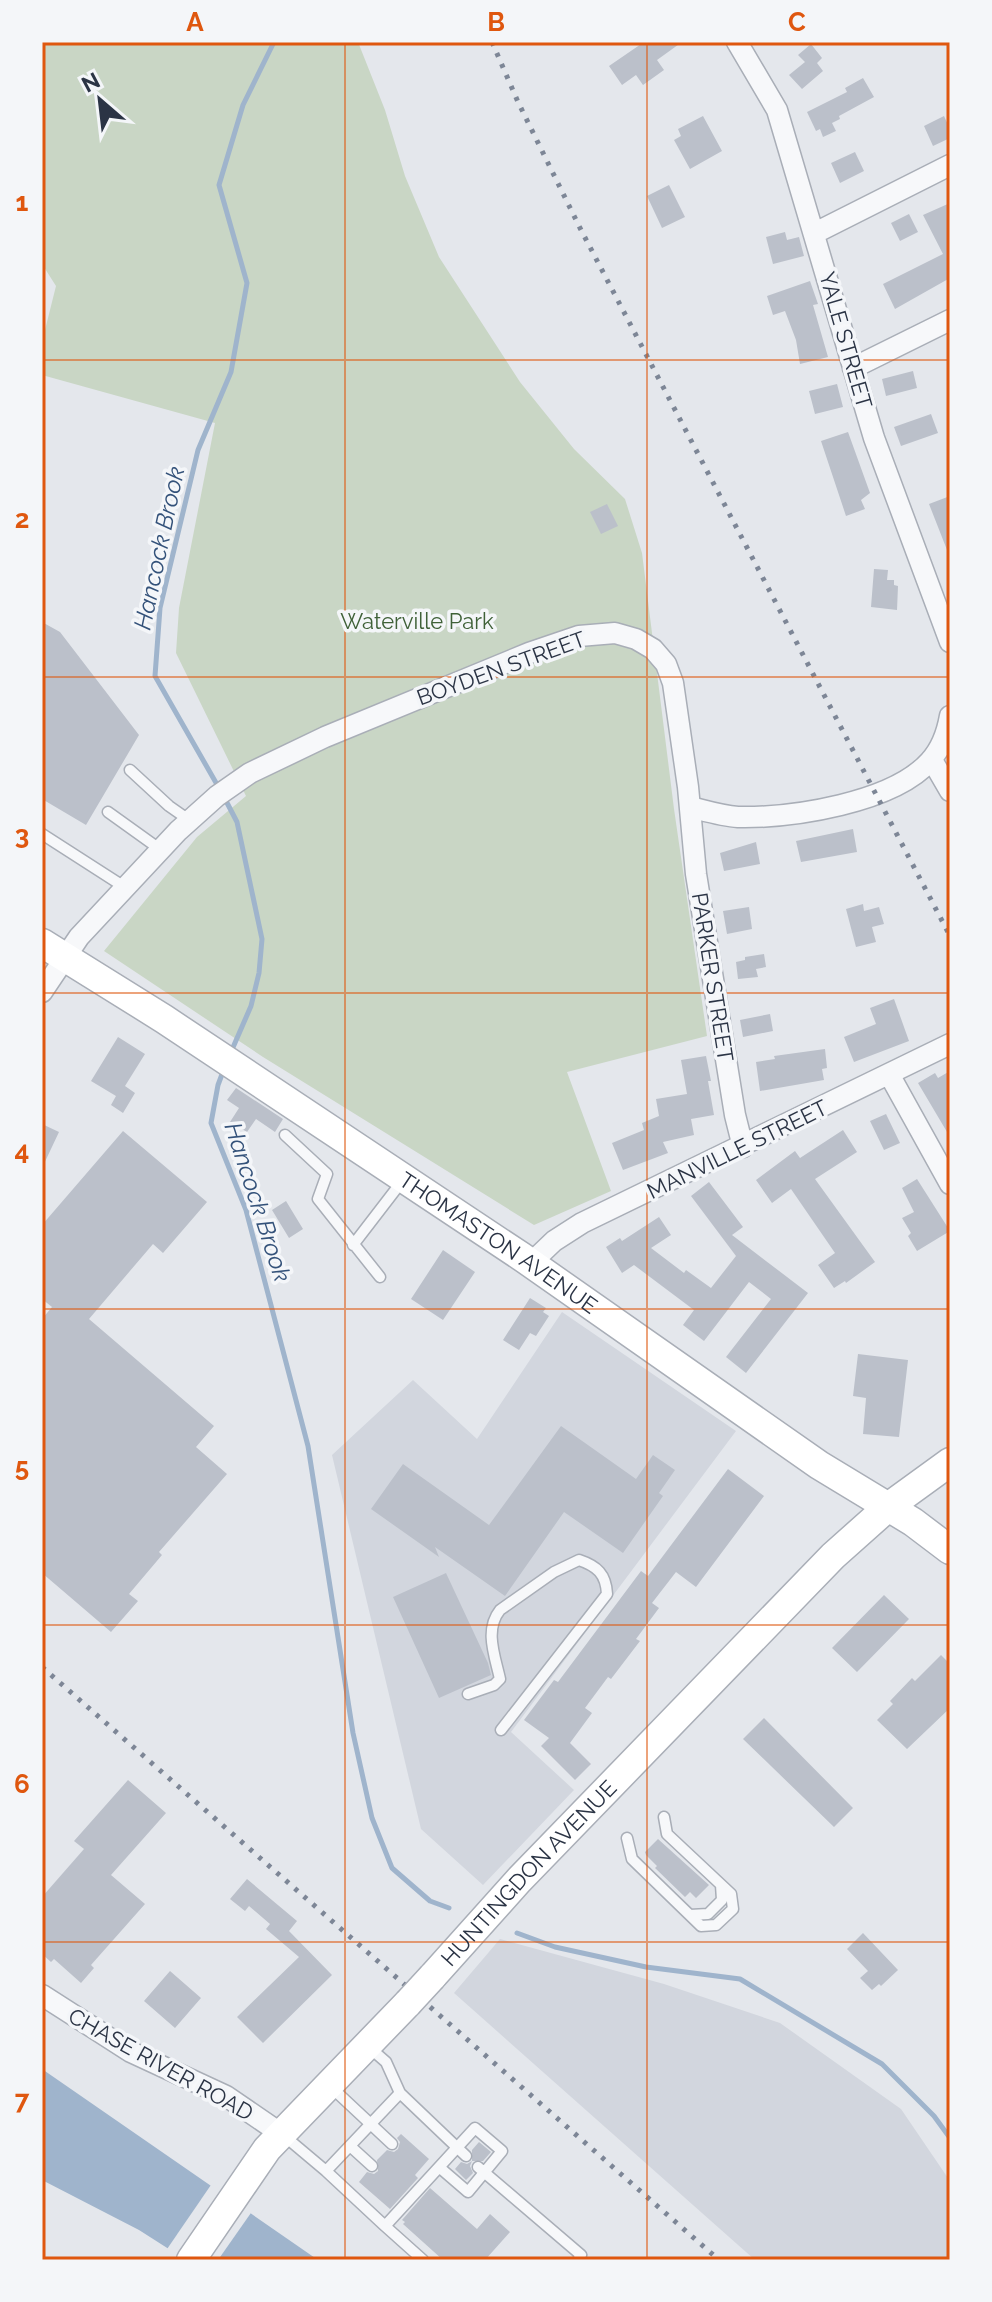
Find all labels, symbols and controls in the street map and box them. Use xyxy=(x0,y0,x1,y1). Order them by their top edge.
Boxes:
text: A xyxy=(186,7,204,37)
text: B xyxy=(487,7,505,37)
text: C xyxy=(788,7,806,37)
north arrow xyxy=(60,60,140,140)
text: N xyxy=(77,67,104,98)
text: 1 xyxy=(16,187,29,217)
street label: YALE STREET xyxy=(814,269,878,412)
water label: Hancock Brook xyxy=(128,464,190,632)
text: 2 xyxy=(15,504,29,534)
park label: Waterville Park xyxy=(340,608,494,634)
street label: BOYDEN STREET xyxy=(413,625,589,711)
text: 3 xyxy=(15,820,29,850)
street label: PARKER STREET xyxy=(687,891,739,1064)
street label: MANVILLE STREET xyxy=(643,1094,832,1204)
water label: Hancock Brook xyxy=(219,1119,297,1286)
text: 4 xyxy=(15,1136,29,1166)
street label: THOMASTON AVENUE xyxy=(394,1166,603,1319)
text: 5 xyxy=(15,1452,29,1482)
text: 6 xyxy=(14,1769,30,1799)
street label: HUNTINGDON AVENUE xyxy=(435,1775,622,1971)
street label: CHASE RIVER ROAD xyxy=(64,2002,258,2126)
text: 7 xyxy=(15,2085,30,2115)

